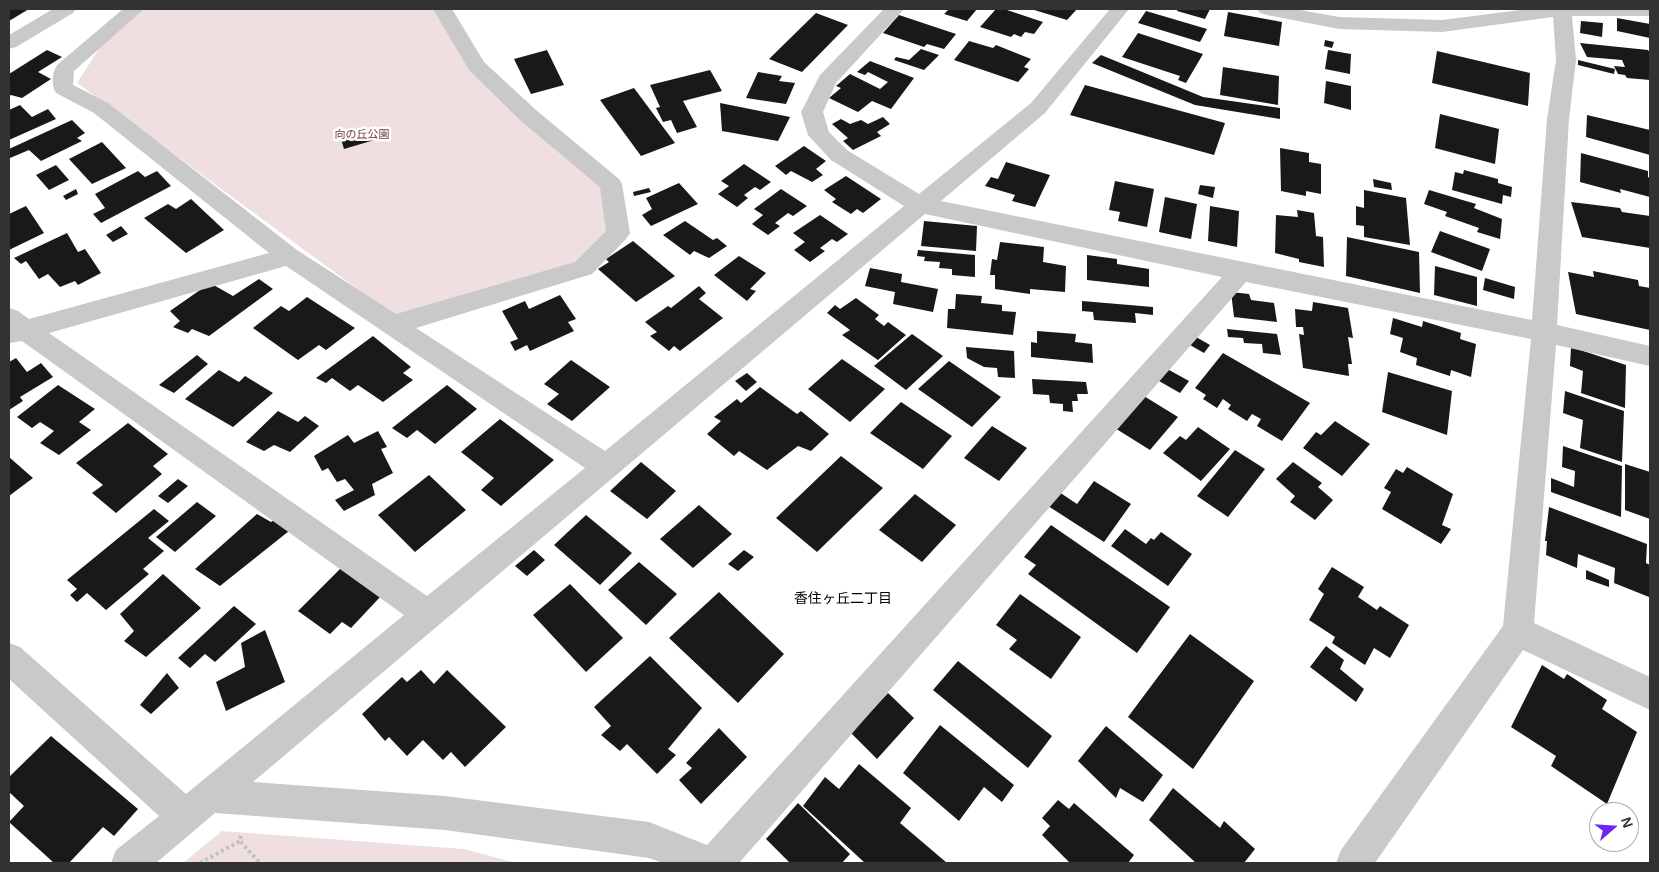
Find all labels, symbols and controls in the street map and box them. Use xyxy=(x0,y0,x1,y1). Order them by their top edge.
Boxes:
park label: 向の丘公園 xyxy=(335,128,389,142)
district label: 香住ヶ丘二丁目 xyxy=(794,591,892,607)
north arrow xyxy=(1589,802,1639,852)
text: N xyxy=(1618,815,1636,830)

